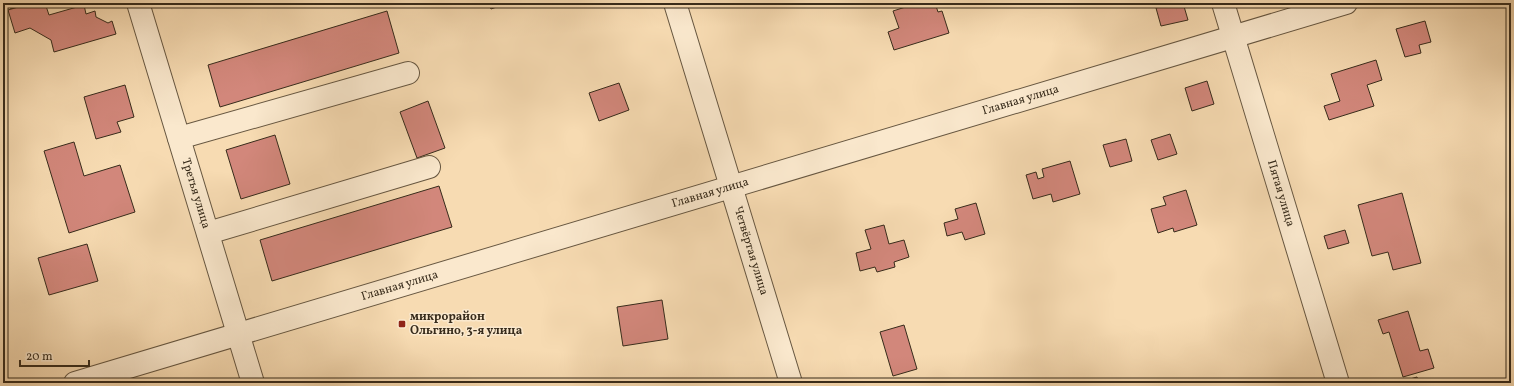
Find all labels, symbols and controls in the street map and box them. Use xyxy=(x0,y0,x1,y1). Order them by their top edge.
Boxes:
street label: Главная улица xyxy=(980,81,1061,119)
street label: Третья улица xyxy=(177,156,214,231)
street label: Пятая улица xyxy=(1263,158,1298,229)
street label: Главная улица xyxy=(670,174,751,212)
street label: Четвёртая улица xyxy=(729,204,772,297)
street label: Главная улица xyxy=(359,267,440,305)
place label: микрорайон Ольгино, 3-я улица xyxy=(410,309,523,339)
marker: микрорайон Ольгино, 3-я улица xyxy=(397,319,407,329)
scale bar xyxy=(20,342,89,368)
text: 20 m xyxy=(26,349,53,365)

